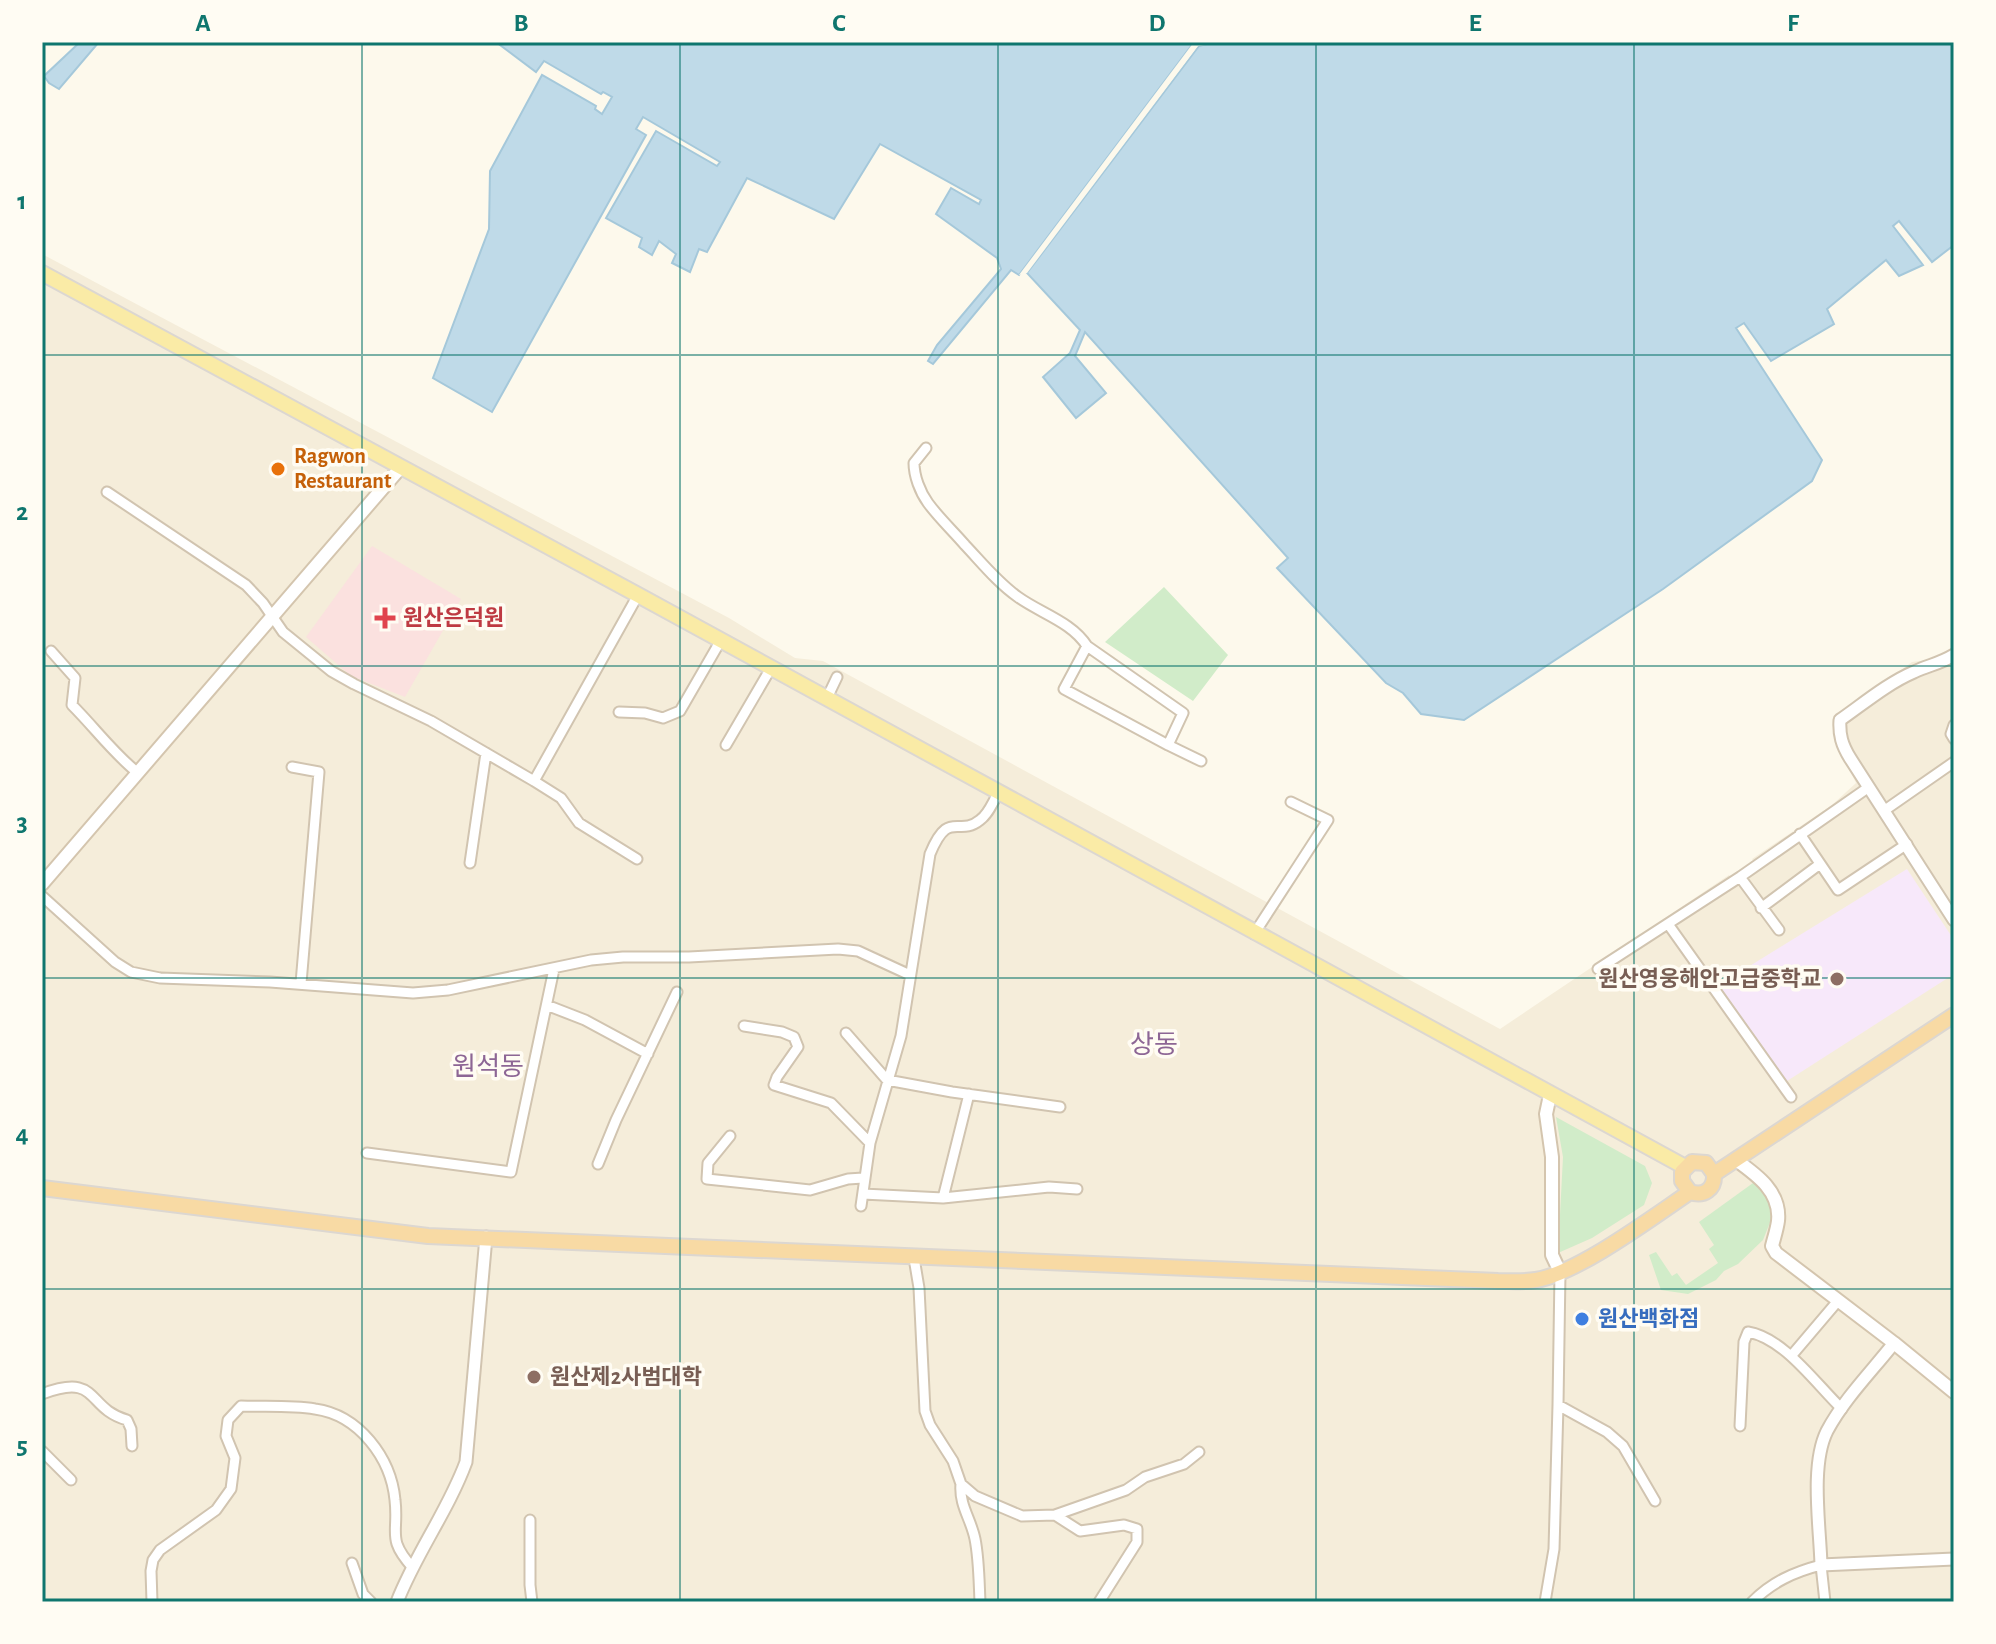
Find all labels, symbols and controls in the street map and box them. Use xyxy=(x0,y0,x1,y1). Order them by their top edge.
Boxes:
text: A xyxy=(195,10,211,36)
text: B xyxy=(513,10,529,36)
text: C xyxy=(832,10,846,36)
text: D xyxy=(1148,10,1166,36)
text: E xyxy=(1468,10,1482,36)
text: F xyxy=(1787,10,1800,36)
text: 1 xyxy=(17,188,27,214)
place label: Ragwon Restaurant xyxy=(294,445,392,492)
marker: Ragwon Restaurant xyxy=(269,460,287,478)
text: 2 xyxy=(16,499,28,525)
place label: 원산은덕원 xyxy=(403,606,504,629)
marker: 원산은덕원 xyxy=(374,607,396,629)
text: 3 xyxy=(16,810,28,836)
place label: 원산영웅해안고급중학교 xyxy=(1598,967,1821,990)
marker: 원산영웅해안고급중학교 xyxy=(1828,970,1846,988)
district label: 상동 xyxy=(1130,1031,1178,1058)
district label: 원석동 xyxy=(452,1053,524,1080)
text: 4 xyxy=(15,1121,29,1147)
place label: 원산백화점 xyxy=(1598,1307,1699,1330)
marker: 원산백화점 xyxy=(1573,1310,1591,1328)
place label: 원산제2사범대학 xyxy=(550,1365,702,1388)
marker: 원산제2사범대학 xyxy=(525,1368,543,1386)
text: 5 xyxy=(16,1433,28,1459)

